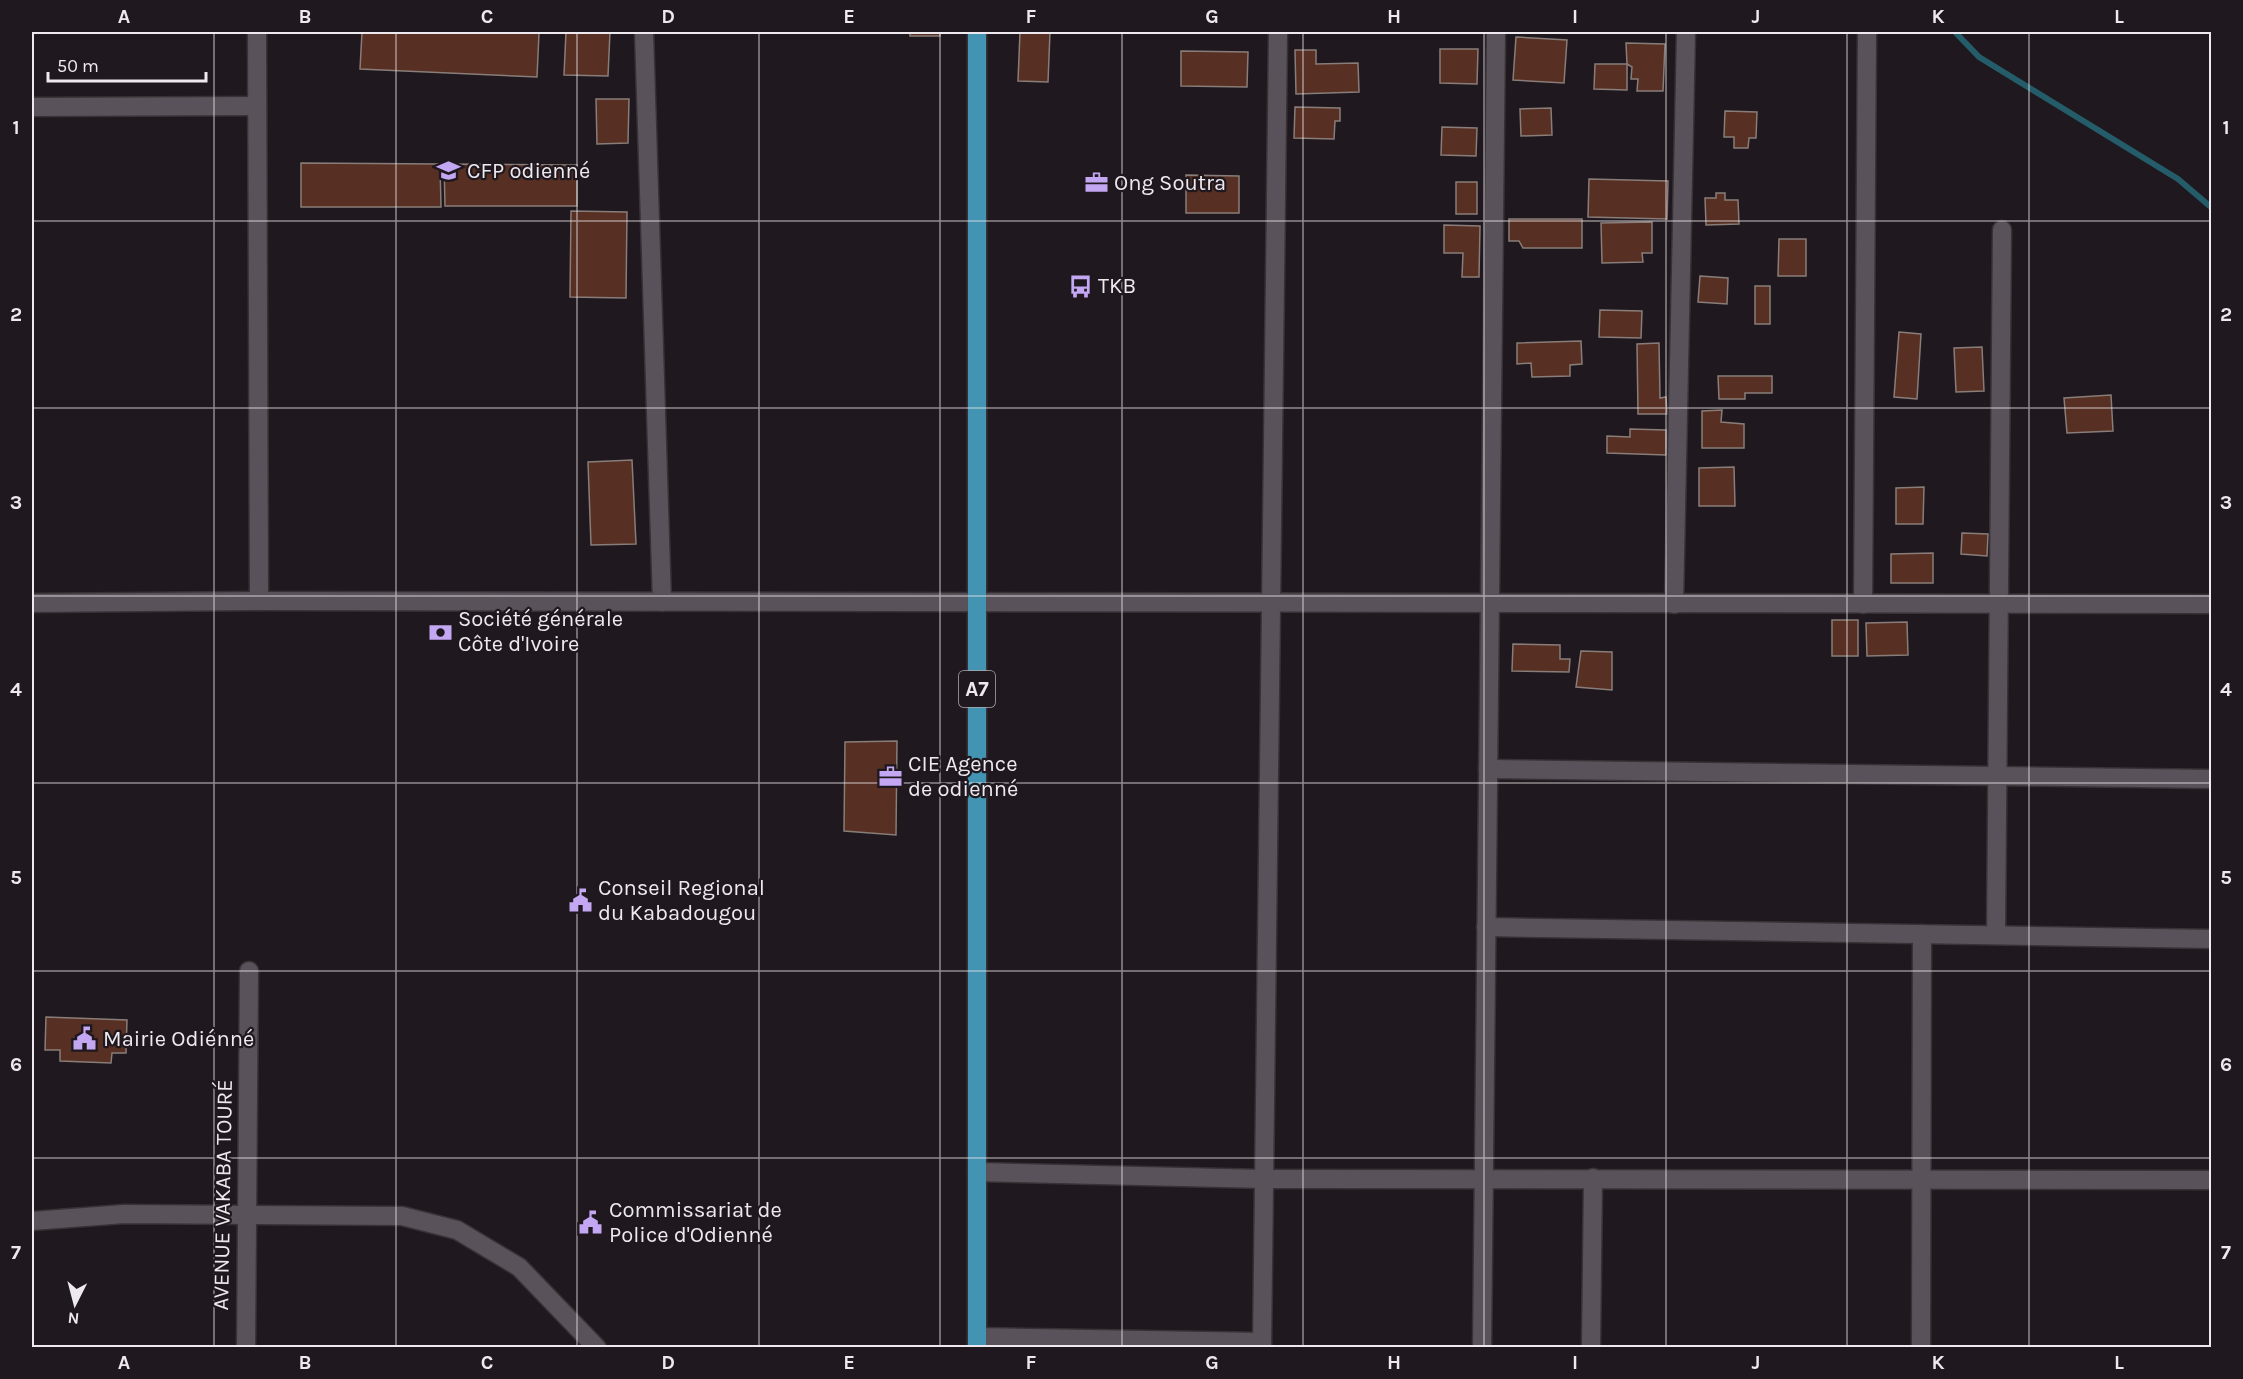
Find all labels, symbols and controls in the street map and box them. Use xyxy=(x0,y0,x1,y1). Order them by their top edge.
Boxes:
text: A xyxy=(118,5,131,28)
text: B xyxy=(299,5,311,28)
text: C xyxy=(481,5,493,28)
text: D xyxy=(661,5,675,28)
text: E xyxy=(843,5,855,28)
text: F xyxy=(1026,5,1037,28)
text: G xyxy=(1205,5,1219,28)
text: H xyxy=(1387,5,1401,28)
text: I xyxy=(1572,5,1578,28)
text: J xyxy=(1752,5,1760,28)
text: K xyxy=(1931,5,1945,28)
text: L xyxy=(2114,5,2124,28)
scale bar xyxy=(48,45,206,83)
text: 50 m xyxy=(57,55,99,77)
text: 1 xyxy=(12,116,20,139)
text: 1 xyxy=(2222,116,2230,139)
school or university icon: CFP odienné xyxy=(436,158,462,184)
place label: CFP odienné xyxy=(467,158,590,184)
office icon: Ong Soutra xyxy=(1083,170,1109,196)
place label: Ong Soutra xyxy=(1114,170,1226,196)
bus stop icon: TKB xyxy=(1067,273,1093,299)
place label: TKB xyxy=(1098,273,1136,299)
text: 2 xyxy=(10,303,22,326)
text: 2 xyxy=(2220,303,2232,326)
text: 3 xyxy=(10,491,22,514)
text: 3 xyxy=(2220,491,2232,514)
place label: Société générale Côte d'Ivoire xyxy=(458,606,623,657)
bank icon: Société générale Côte d'Ivoire xyxy=(427,619,453,645)
road number: A7 xyxy=(959,671,995,707)
text: 4 xyxy=(10,678,22,701)
text: 4 xyxy=(2220,678,2232,701)
place label: CIE Agence de odienné xyxy=(908,751,1018,802)
office icon: CIE Agence de odienné xyxy=(877,764,903,790)
text: 5 xyxy=(10,866,22,889)
text: 5 xyxy=(2220,866,2232,889)
place label: Conseil Regional du Kabadougou xyxy=(598,875,765,926)
public building icon: Conseil Regional du Kabadougou xyxy=(567,888,593,914)
public building icon: Mairie Odiénné xyxy=(72,1026,98,1052)
place label: Mairie Odiénné xyxy=(103,1026,254,1052)
text: 6 xyxy=(10,1053,22,1076)
text: 6 xyxy=(2220,1053,2232,1076)
street label: AVENUE VAKABA TOURÉ xyxy=(207,1079,238,1311)
place label: Commissariat de Police d'Odienné xyxy=(609,1197,782,1248)
public building icon: Commissariat de Police d'Odienné xyxy=(578,1210,604,1236)
text: 7 xyxy=(11,1241,21,1264)
text: 7 xyxy=(2221,1241,2231,1264)
north arrow xyxy=(45,1274,105,1334)
text: N xyxy=(67,1308,80,1328)
text: A xyxy=(118,1351,131,1374)
text: B xyxy=(299,1351,311,1374)
text: C xyxy=(481,1351,493,1374)
text: D xyxy=(661,1351,675,1374)
text: E xyxy=(843,1351,855,1374)
text: F xyxy=(1026,1351,1037,1374)
text: G xyxy=(1205,1351,1219,1374)
text: H xyxy=(1387,1351,1401,1374)
text: I xyxy=(1572,1351,1578,1374)
text: J xyxy=(1752,1351,1760,1374)
text: K xyxy=(1931,1351,1945,1374)
text: L xyxy=(2114,1351,2124,1374)

